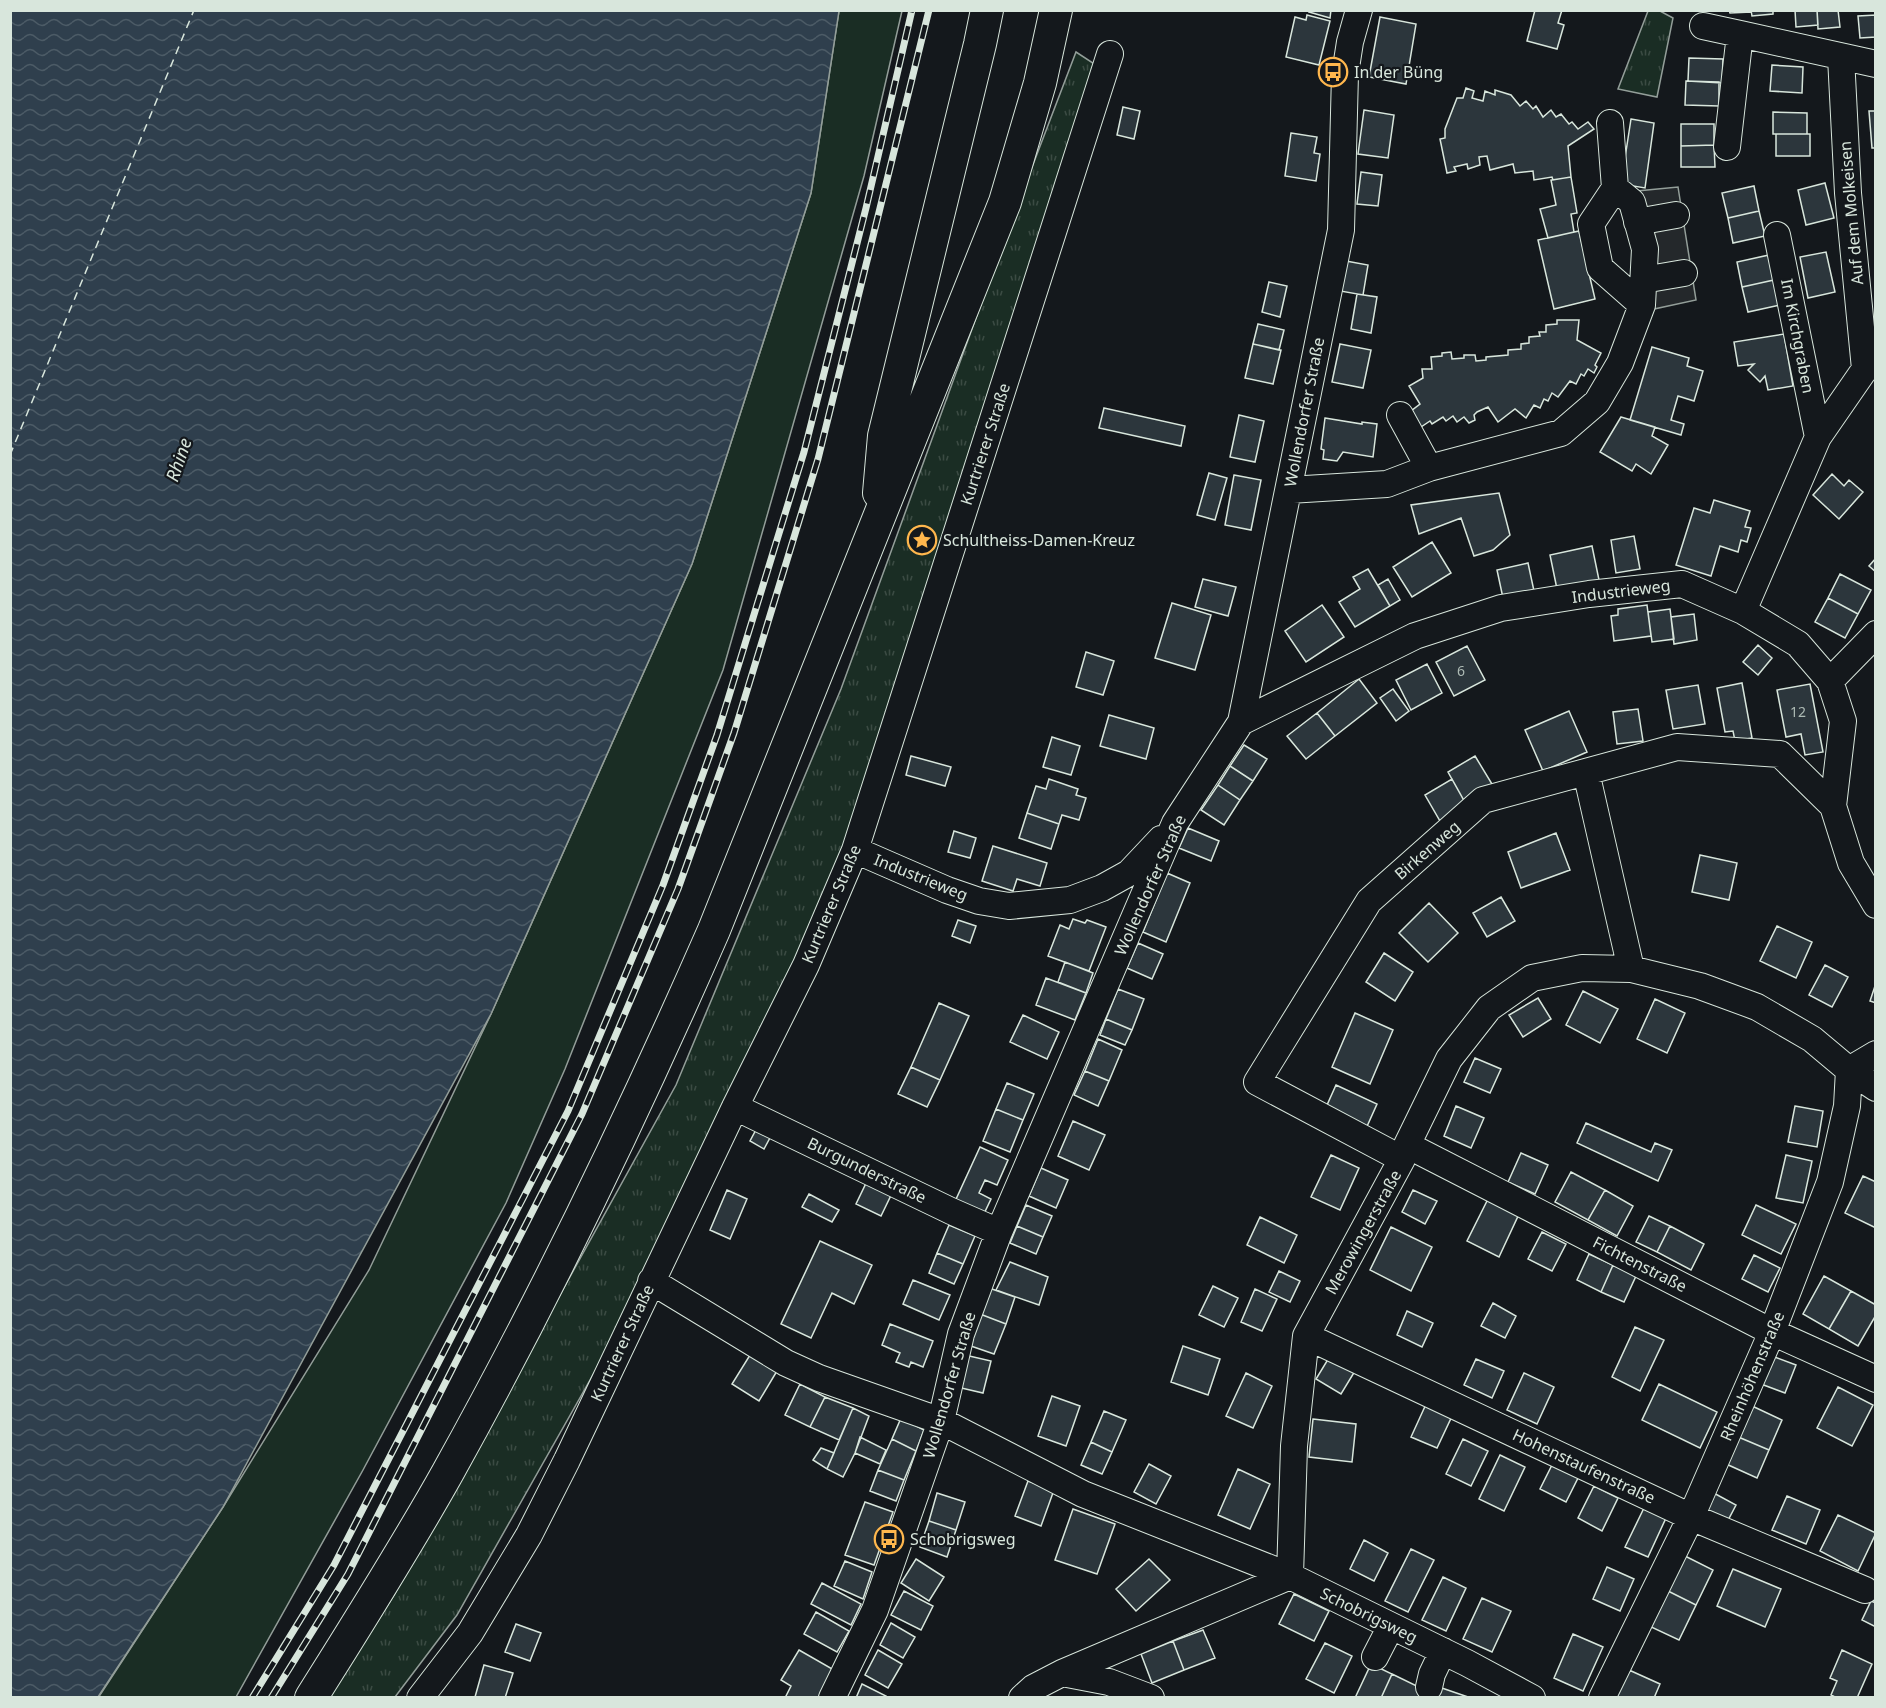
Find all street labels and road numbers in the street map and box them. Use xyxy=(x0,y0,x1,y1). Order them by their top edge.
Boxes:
street label: Auf dem Molkeisen xyxy=(1834,140,1868,286)
street label: Im Kirchgraben xyxy=(1776,277,1820,395)
street label: Wollendorfer Straße xyxy=(1279,335,1329,489)
street label: Kurtrierer Straße xyxy=(955,380,1015,508)
street label: Industrieweg xyxy=(1570,574,1672,608)
street label: Wollendorfer Straße xyxy=(1109,811,1191,959)
street label: Birkenweg xyxy=(1390,815,1464,885)
street label: Kurtrierer Straße xyxy=(796,841,866,967)
street label: Industrieweg xyxy=(871,848,971,906)
street label: Burgunderstraße xyxy=(804,1132,930,1208)
street label: Merowingerstraße xyxy=(1320,1166,1406,1298)
street label: Fichtenstraße xyxy=(1589,1231,1691,1297)
street label: Kurtrierer Straße xyxy=(585,1281,659,1405)
street label: Rheinhöhenstraße xyxy=(1715,1308,1789,1444)
street label: Wollendorfer Straße xyxy=(918,1309,980,1461)
street label: Hohenstaufenstraße xyxy=(1509,1423,1659,1509)
street label: Schobrigsweg xyxy=(1317,1582,1421,1648)

